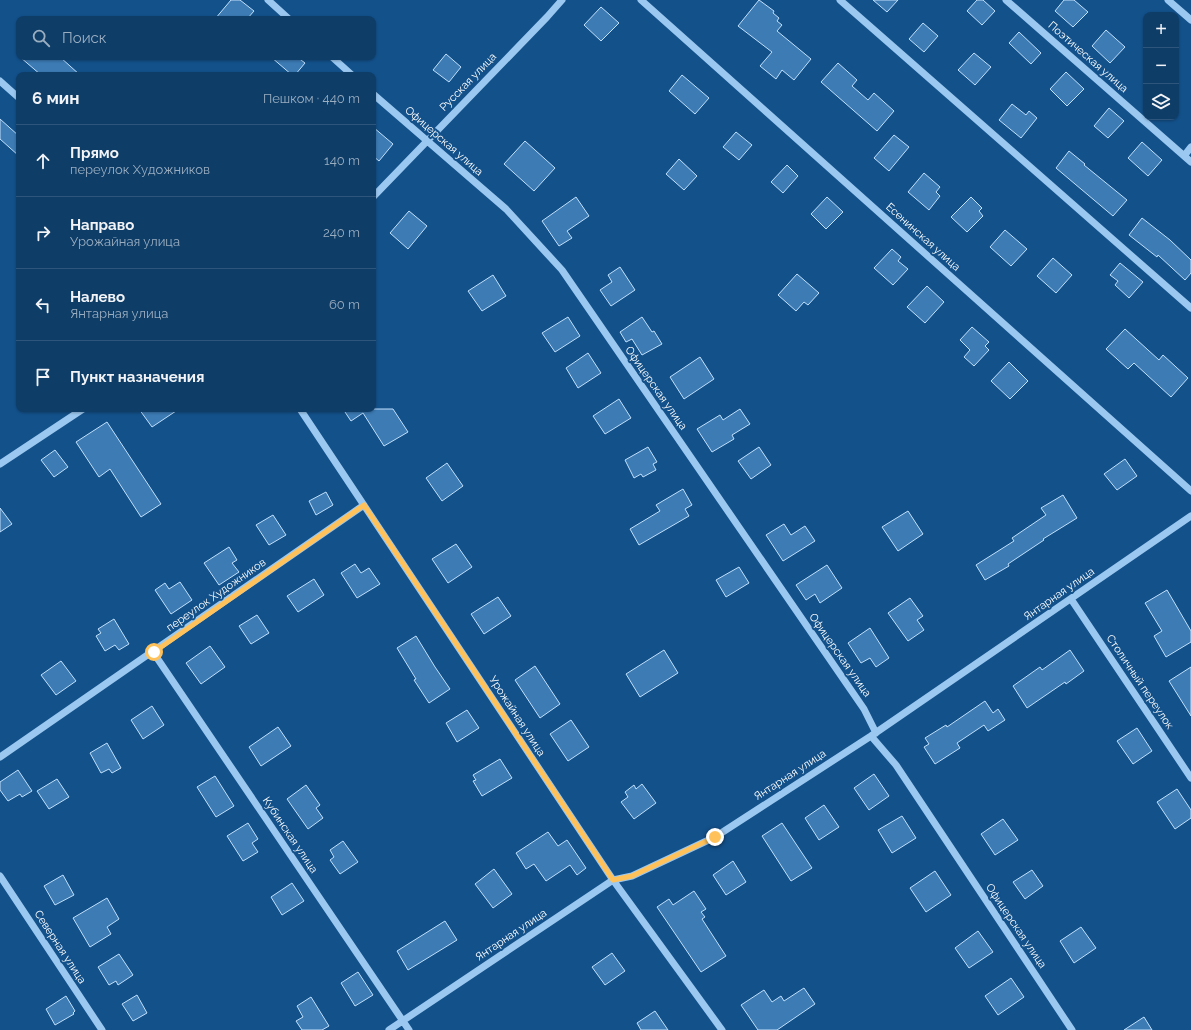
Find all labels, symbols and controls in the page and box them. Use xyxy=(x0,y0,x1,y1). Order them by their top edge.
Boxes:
map controls xyxy=(1143,12,1179,120)
button: + xyxy=(1143,12,1179,48)
search box xyxy=(16,16,376,60)
street label: Поэтическая улица xyxy=(1045,19,1131,95)
icon: search xyxy=(30,27,52,49)
text: Поиск xyxy=(62,29,107,47)
button: − xyxy=(1143,48,1179,84)
street label: Русская улица xyxy=(437,50,499,114)
button: layers xyxy=(1143,84,1179,120)
text: 6 мин xyxy=(32,88,79,108)
text: Пешком · 440 m xyxy=(263,91,360,106)
street label: Офицерская улица xyxy=(402,104,486,178)
text: Прямо xyxy=(70,144,119,162)
icon: ahead xyxy=(32,150,54,172)
text: 140 m xyxy=(324,153,360,168)
text: переулок Художников xyxy=(70,162,210,177)
street label: Есенинская улица xyxy=(883,200,963,274)
text: Направо xyxy=(70,216,134,234)
icon: right xyxy=(32,222,54,244)
text: 240 m xyxy=(323,225,360,240)
text: Урожайная улица xyxy=(70,234,180,249)
text: Налево xyxy=(70,288,125,306)
icon: left xyxy=(32,294,54,316)
text: 60 m xyxy=(329,297,360,312)
text: Янтарная улица xyxy=(70,306,168,321)
street label: Офицерская улица xyxy=(622,344,690,432)
icon: arrive xyxy=(32,366,54,388)
text: Пункт назначения xyxy=(70,368,204,386)
street label: переулок Художников xyxy=(164,556,268,634)
street label: Янтарная улица xyxy=(1021,565,1097,623)
street label: Офицерская улица xyxy=(806,611,874,699)
street label: Столичный переулок xyxy=(1103,632,1177,732)
route start xyxy=(145,643,163,661)
street label: Урожайная улица xyxy=(486,673,548,759)
street label: Янтарная улица xyxy=(752,747,828,803)
street label: Кубинская улица xyxy=(260,794,320,876)
route end xyxy=(706,828,724,846)
street label: Офицерская улица xyxy=(983,881,1049,971)
street label: Янтарная улица xyxy=(473,906,549,964)
street label: Северная улица xyxy=(31,908,89,986)

